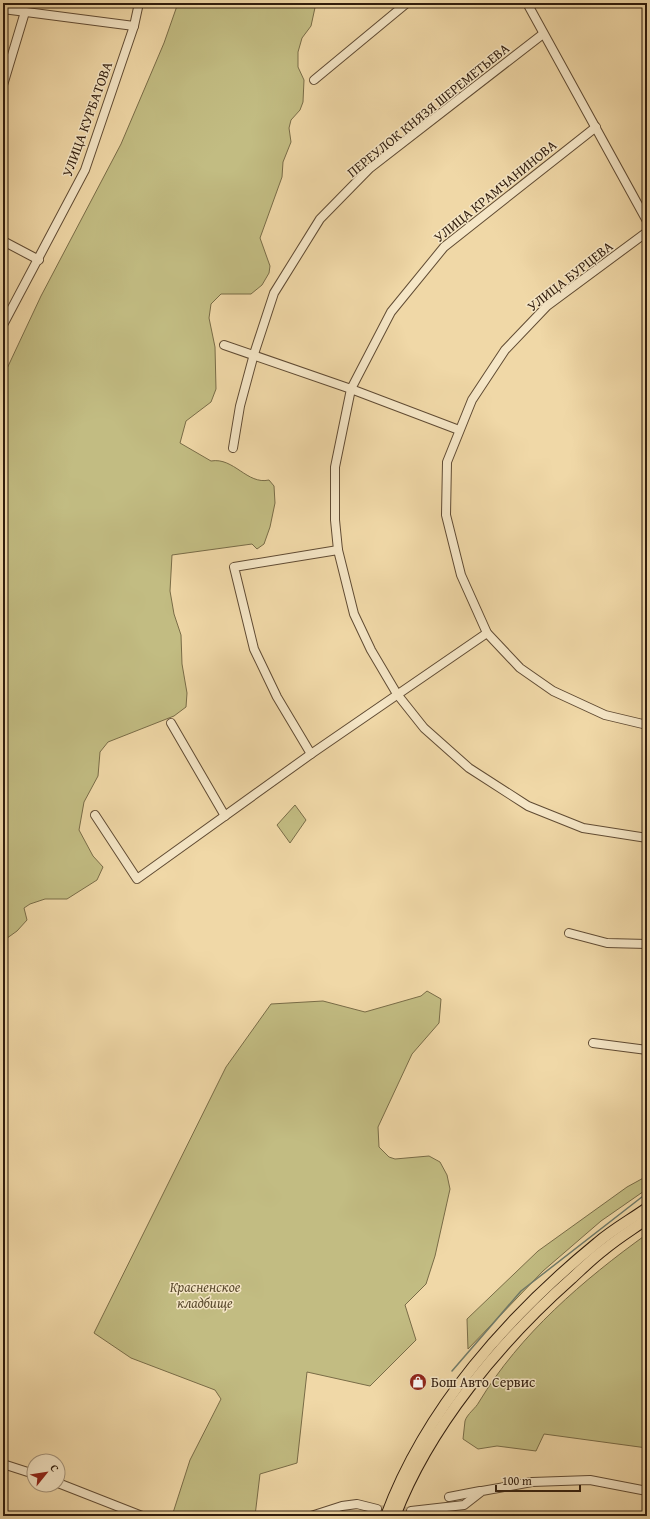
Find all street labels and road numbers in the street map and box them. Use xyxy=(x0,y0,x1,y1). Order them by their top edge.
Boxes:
street label: ПЕРЕУЛОК КНЯЗЯ ШЕРЕМЕТЬЕВА xyxy=(343,38,514,182)
street label: УЛИЦА КУРБАТОВА xyxy=(57,58,117,179)
street label: УЛИЦА КРАМЧАНИНОВА xyxy=(429,135,561,247)
street label: УЛИЦА БУРЦЕВА xyxy=(523,236,618,316)

